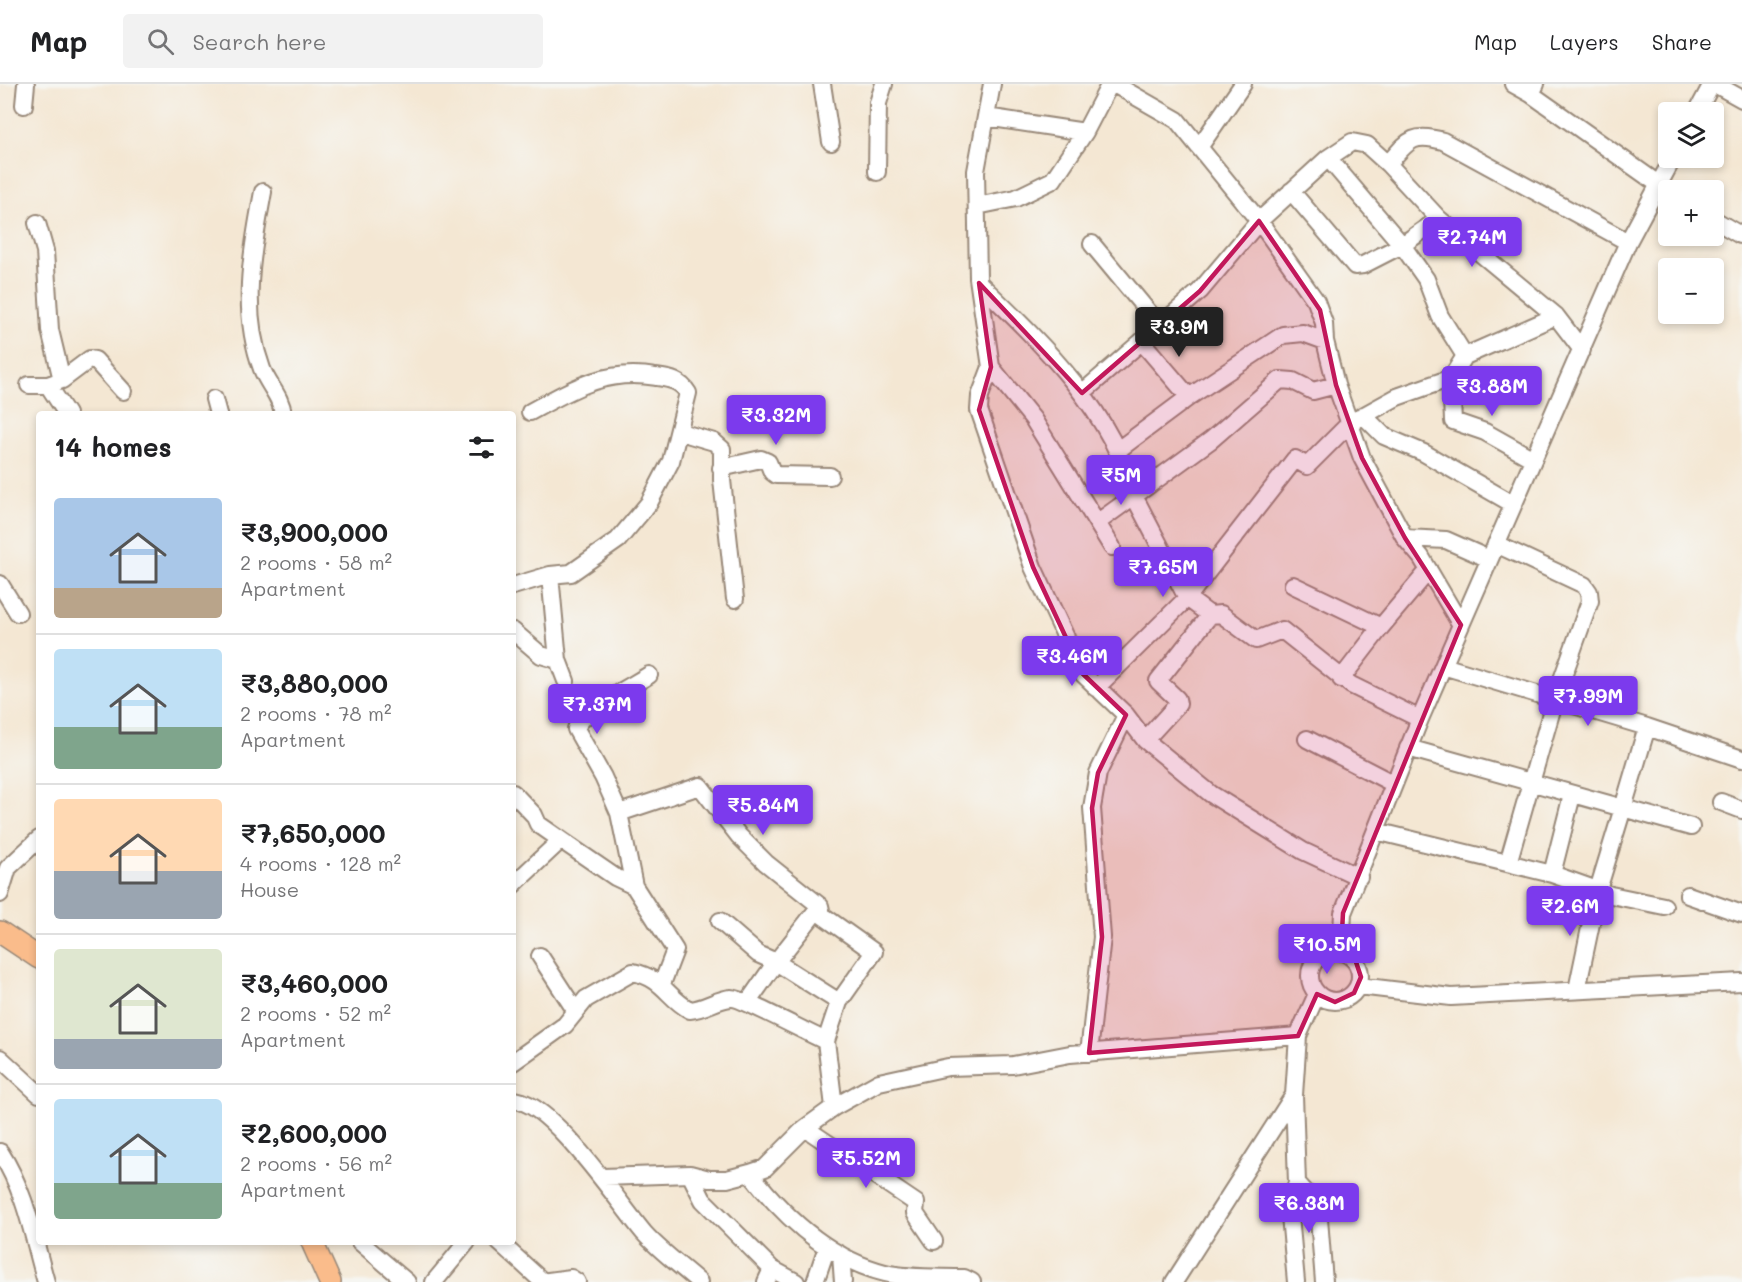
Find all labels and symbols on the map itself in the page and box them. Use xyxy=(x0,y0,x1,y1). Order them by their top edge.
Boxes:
pin: ₹2.74M xyxy=(1423,217,1521,268)
pin: ₹3.9M xyxy=(1137,307,1221,358)
pin: ₹3.88M xyxy=(1443,366,1541,417)
pin: ₹3.32M xyxy=(727,395,825,446)
pin: ₹5M xyxy=(1092,455,1150,506)
pin: ₹7.65M xyxy=(1114,547,1212,598)
pin: ₹3.46M xyxy=(1023,636,1121,687)
pin: ₹7.99M xyxy=(1539,676,1637,727)
pin: ₹7.37M xyxy=(548,684,646,735)
pin: ₹5.84M xyxy=(714,785,812,836)
pin: ₹2.6M xyxy=(1528,886,1612,937)
pin: ₹10.5M xyxy=(1278,924,1376,975)
pin: ₹5.52M xyxy=(817,1138,915,1189)
pin: ₹6.38M xyxy=(1260,1183,1358,1234)

